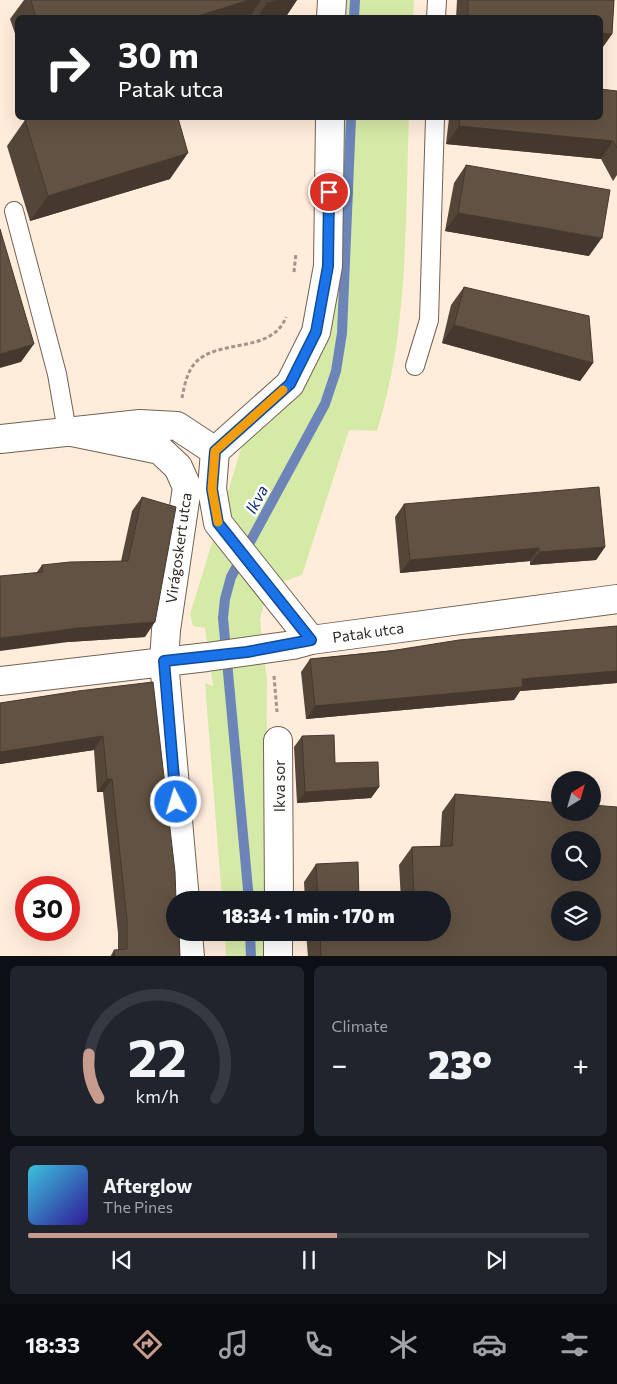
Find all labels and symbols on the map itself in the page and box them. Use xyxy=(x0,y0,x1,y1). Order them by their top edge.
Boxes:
pin xyxy=(308,171,350,213)
water label: Ikva xyxy=(241,481,271,517)
street label: Virágoskert utca xyxy=(161,491,195,605)
street label: Patak utca xyxy=(331,618,405,646)
street label: Ikva sor xyxy=(270,760,288,812)
north arrow xyxy=(551,771,601,821)
position arrow xyxy=(149,775,201,827)
speed limit sign: 30 xyxy=(15,876,80,941)

